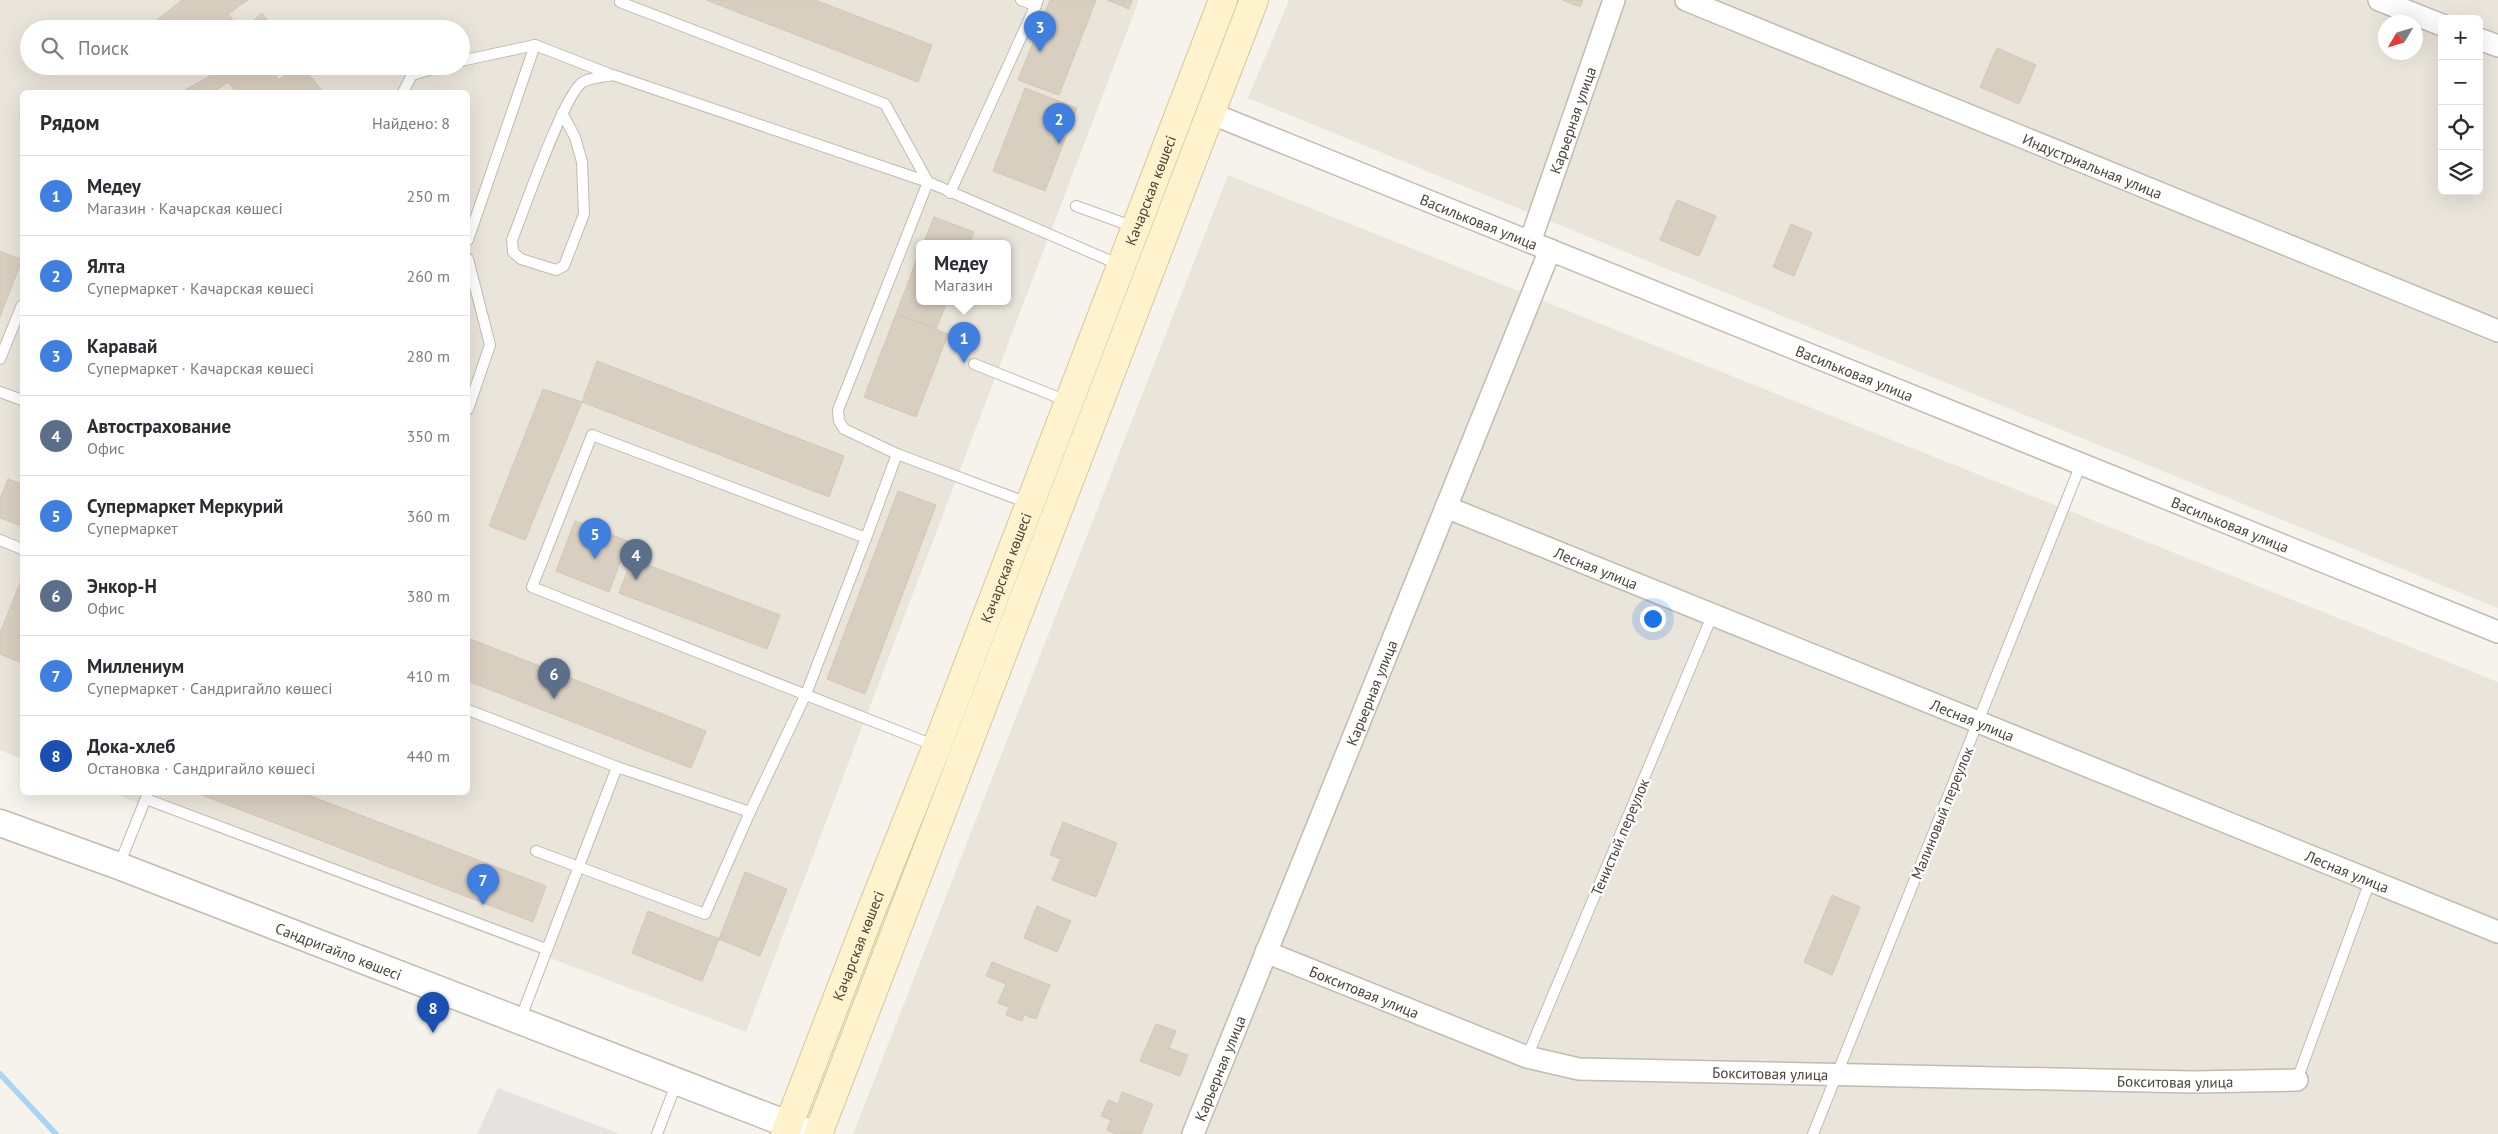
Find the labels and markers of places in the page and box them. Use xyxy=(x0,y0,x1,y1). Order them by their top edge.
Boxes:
pin: 3 xyxy=(1024,11,1056,52)
pin: 2 xyxy=(1043,103,1075,144)
pin: 1 xyxy=(948,322,980,363)
pin: 5 xyxy=(579,518,611,559)
pin: 4 xyxy=(620,539,652,580)
pin: 6 xyxy=(538,658,570,699)
pin: 7 xyxy=(467,864,499,905)
pin: 8 xyxy=(417,992,449,1033)

